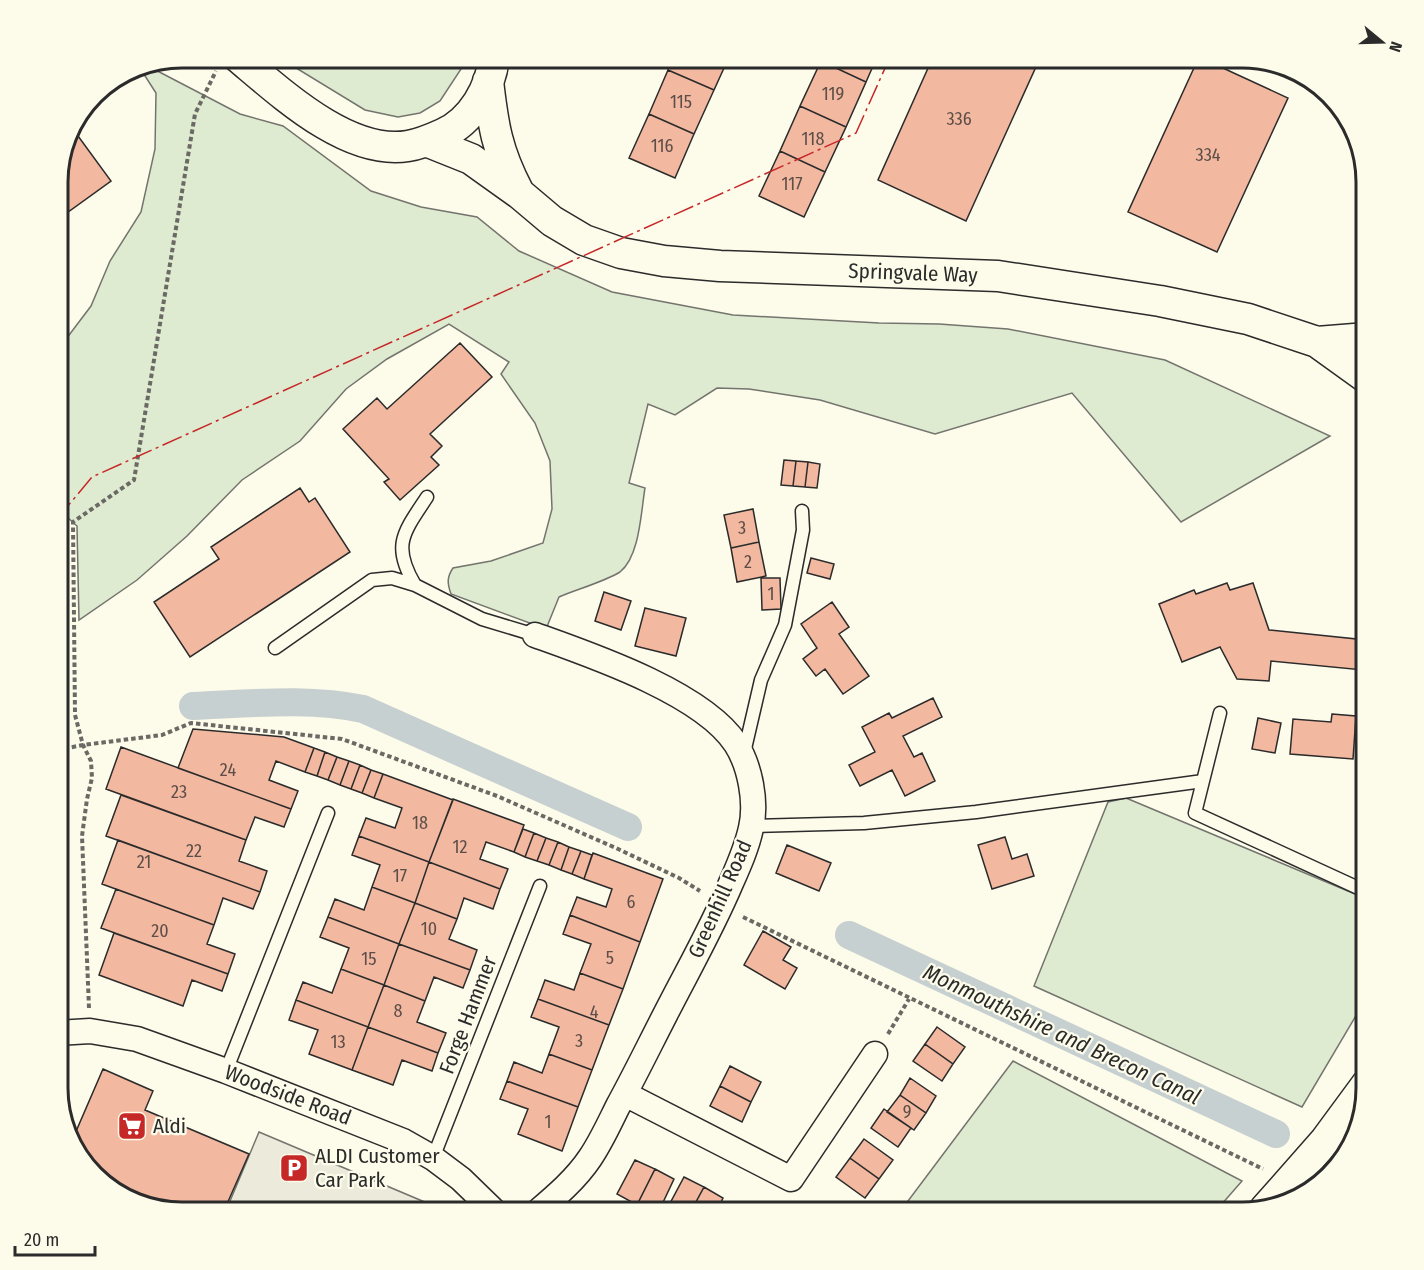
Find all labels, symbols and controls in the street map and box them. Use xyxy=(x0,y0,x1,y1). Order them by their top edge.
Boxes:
north arrow xyxy=(1352,12,1412,72)
text: N xyxy=(1385,39,1406,54)
house number: 119 xyxy=(822,83,844,105)
house number: 115 xyxy=(670,91,692,113)
house number: 336 xyxy=(946,108,972,130)
house number: 118 xyxy=(802,128,824,150)
house number: 116 xyxy=(651,135,673,157)
house number: 334 xyxy=(1196,144,1221,166)
house number: 117 xyxy=(781,173,803,195)
street label: Springvale Way xyxy=(848,258,979,288)
house number: 3 xyxy=(738,517,746,539)
house number: 2 xyxy=(744,551,752,573)
house number: 1 xyxy=(767,583,775,605)
house number: 24 xyxy=(220,759,236,781)
house number: 23 xyxy=(171,781,187,803)
house number: 18 xyxy=(412,812,428,834)
house number: 12 xyxy=(453,836,468,858)
street label: Greenhill Road xyxy=(682,836,758,962)
house number: 22 xyxy=(186,840,202,862)
house number: 21 xyxy=(137,851,151,873)
house number: 17 xyxy=(393,865,407,887)
house number: 6 xyxy=(627,891,636,913)
house number: 10 xyxy=(421,918,437,940)
house number: 20 xyxy=(151,920,169,942)
house number: 5 xyxy=(606,947,614,969)
house number: 15 xyxy=(361,948,377,970)
street label: Forge Hammer xyxy=(434,952,503,1078)
water label: Monmouthshire and Brecon Canal xyxy=(919,958,1205,1111)
house number: 8 xyxy=(394,1000,403,1022)
house number: 4 xyxy=(590,1001,599,1023)
house number: 3 xyxy=(575,1030,583,1052)
house number: 13 xyxy=(330,1031,346,1053)
street label: Woodside Road xyxy=(221,1059,355,1131)
house number: 9 xyxy=(903,1101,911,1123)
supermarket icon: Aldi xyxy=(116,1110,148,1142)
house number: 1 xyxy=(544,1111,552,1133)
place label: Aldi xyxy=(153,1113,186,1139)
place label: ALDI Customer Car Park xyxy=(315,1143,440,1193)
parking icon: ALDI Customer Car Park xyxy=(278,1152,310,1184)
scale bar xyxy=(15,1219,94,1257)
text: 20 m xyxy=(24,1229,59,1251)

